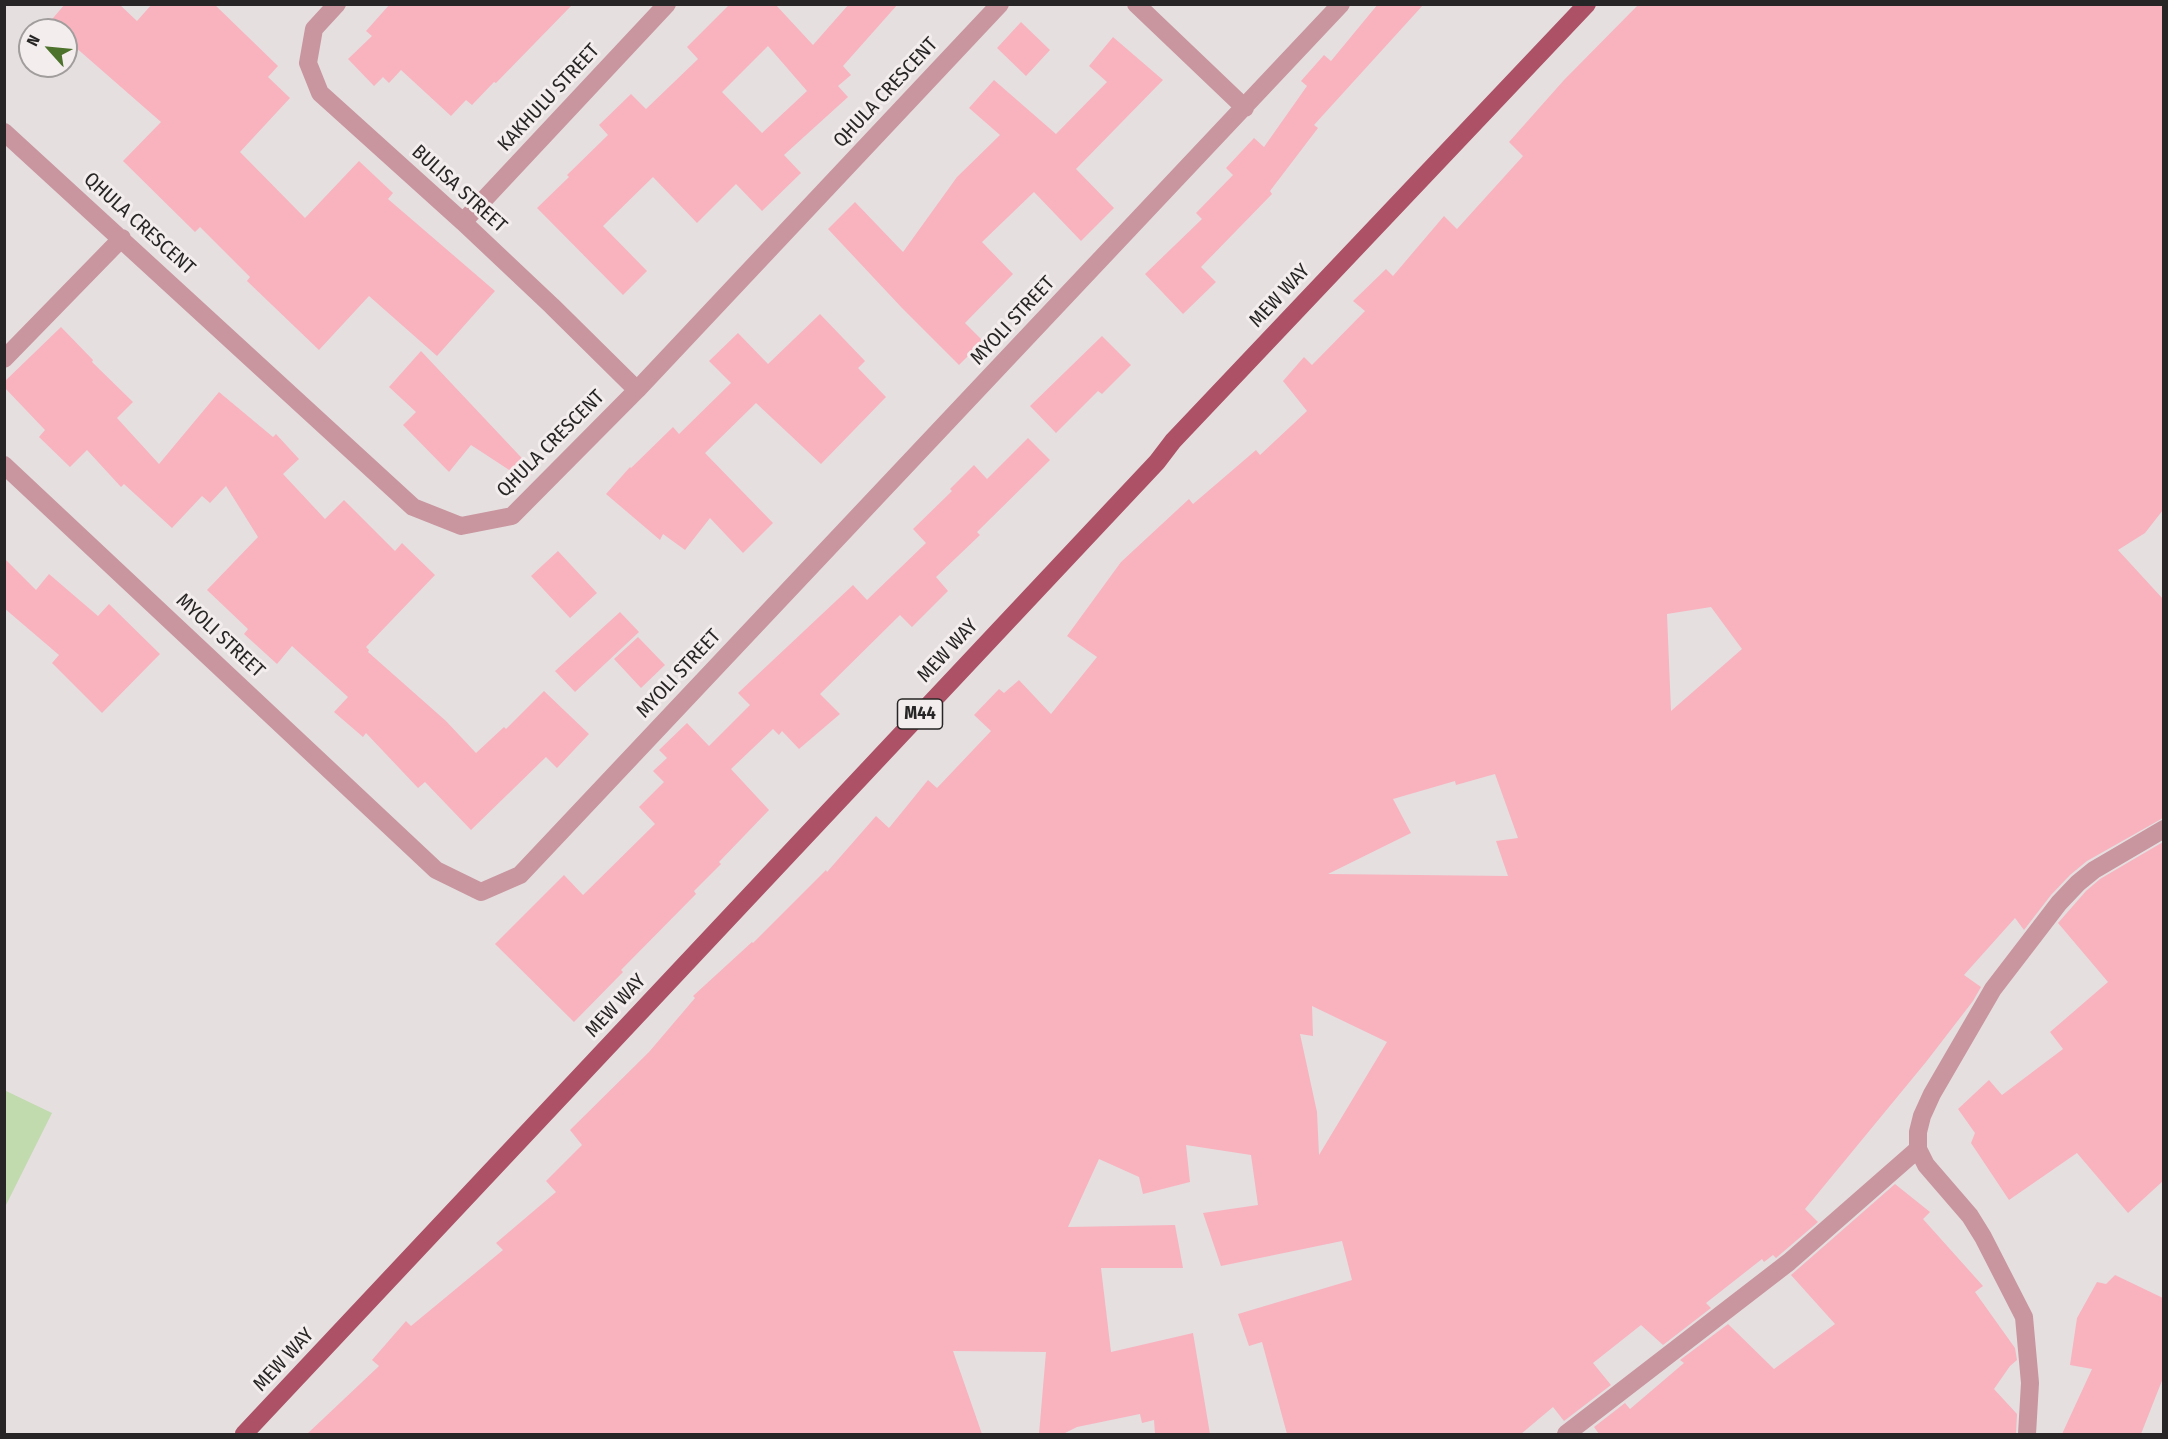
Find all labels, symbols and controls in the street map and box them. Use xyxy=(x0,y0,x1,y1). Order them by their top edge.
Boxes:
north arrow xyxy=(18,18,78,78)
text: N xyxy=(23,32,44,49)
street label: QHULA CRESCENT xyxy=(829,33,943,153)
street label: KAKHULU STREET xyxy=(493,39,605,157)
street label: BULISA STREET xyxy=(407,140,511,238)
street label: QHULA CRESCENT xyxy=(78,168,200,280)
street label: MEW WAY xyxy=(1245,259,1315,333)
street label: MYOLI STREET xyxy=(966,272,1060,370)
street label: QHULA CRESCENT xyxy=(492,385,610,503)
street label: MYOLI STREET xyxy=(171,589,269,683)
street label: MEW WAY xyxy=(913,614,983,688)
street label: MYOLI STREET xyxy=(632,625,726,723)
road number: M44 xyxy=(898,699,942,729)
street label: MEW WAY xyxy=(581,969,651,1043)
street label: MEW WAY xyxy=(249,1323,319,1397)

